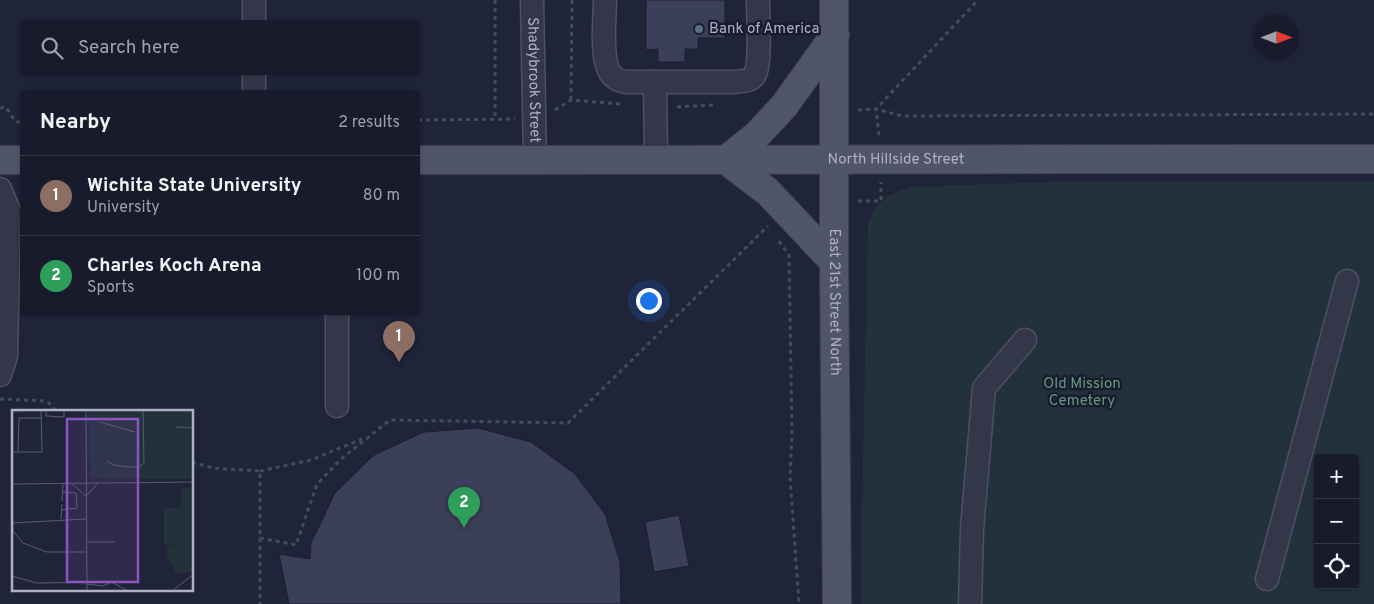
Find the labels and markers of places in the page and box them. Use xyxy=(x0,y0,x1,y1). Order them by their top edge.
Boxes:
place label: Bank of America xyxy=(709,20,819,39)
marker: Bank of America xyxy=(693,23,705,35)
pin: 1 xyxy=(383,321,415,362)
pin: 2 xyxy=(448,487,480,528)

